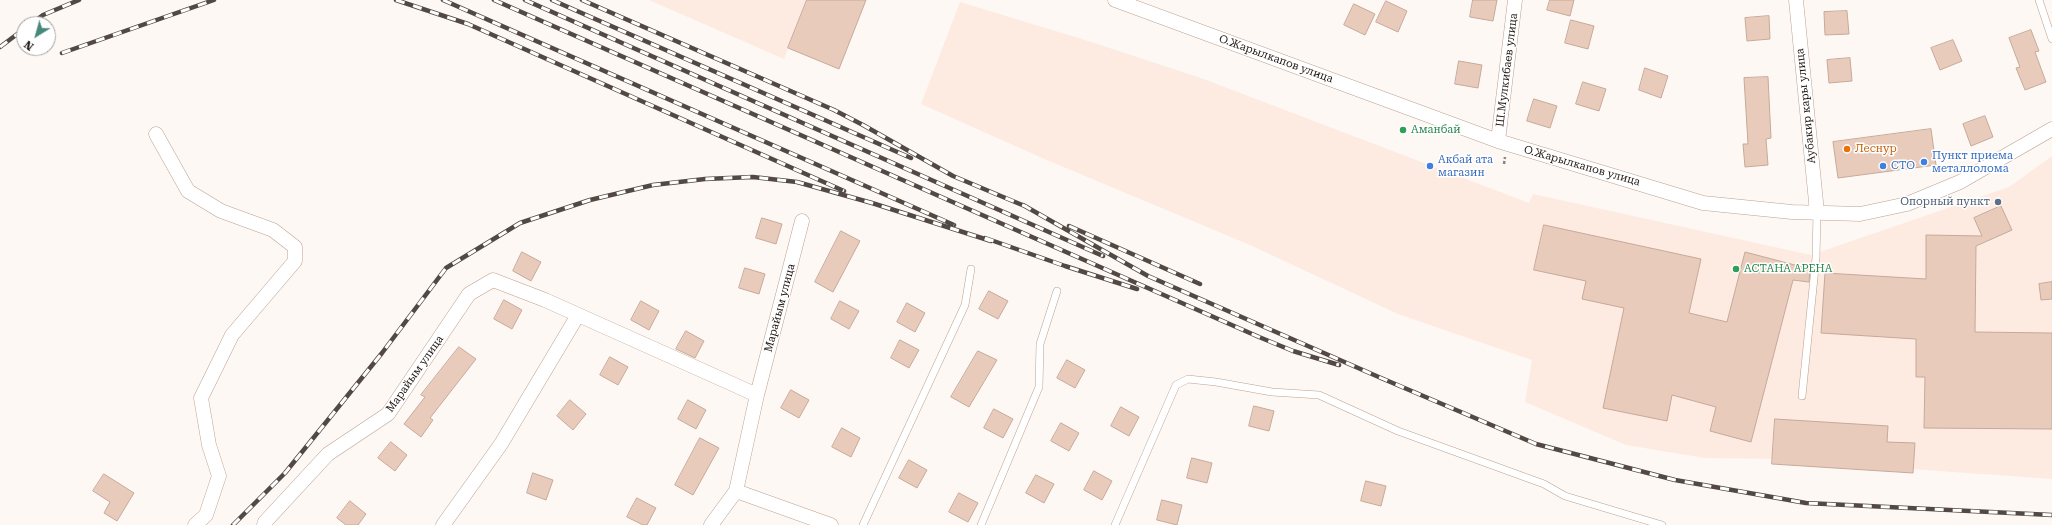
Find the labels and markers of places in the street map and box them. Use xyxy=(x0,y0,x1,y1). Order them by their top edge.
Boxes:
place label: Аманбай xyxy=(1411,123,1461,137)
marker: Аманбай xyxy=(1398,125,1408,135)
place label: Леснур xyxy=(1855,142,1897,156)
marker: Леснур xyxy=(1842,144,1852,154)
place label: Пункт приема металлолома xyxy=(1932,149,2013,175)
place label: Акбай ата магазин xyxy=(1438,153,1493,179)
marker: Пункт приема металлолома xyxy=(1919,157,1929,167)
place label: СТО xyxy=(1891,159,1915,173)
marker: Акбай ата магазин xyxy=(1425,161,1435,171)
marker: СТО xyxy=(1878,161,1888,171)
place label: Опорный пункт xyxy=(1900,195,1990,209)
marker: Опорный пункт xyxy=(1993,197,2003,207)
place label: АСТАНА АРЕНА xyxy=(1744,262,1832,276)
marker: АСТАНА АРЕНА xyxy=(1731,264,1741,274)

